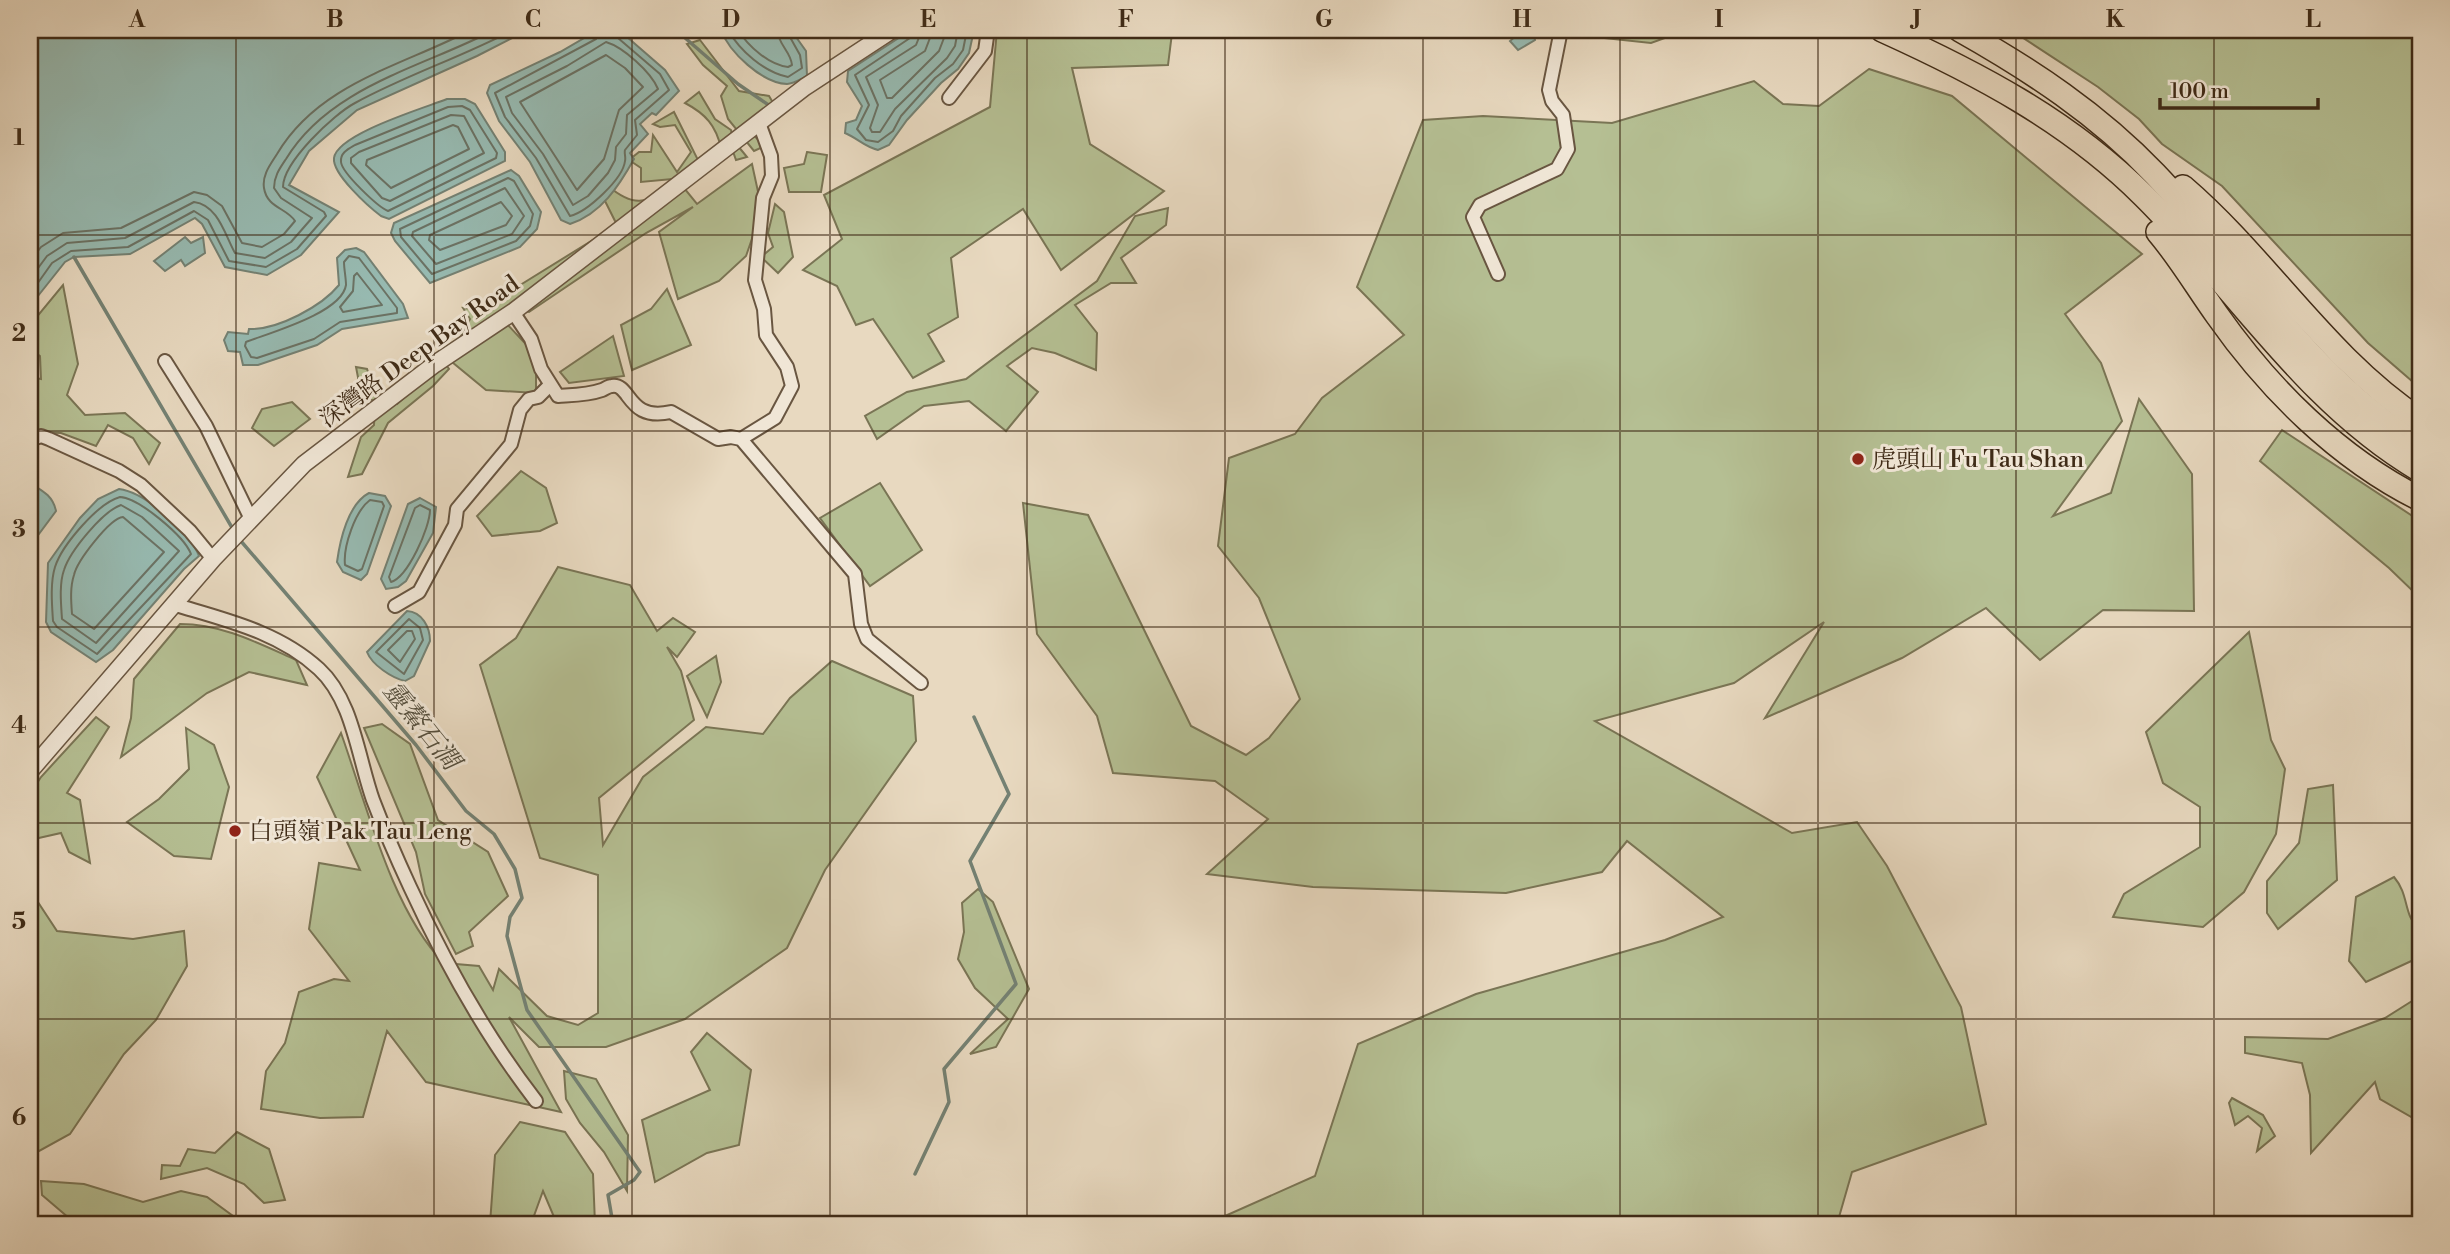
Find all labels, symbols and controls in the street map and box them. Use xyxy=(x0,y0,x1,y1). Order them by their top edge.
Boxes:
text: A xyxy=(128,6,146,34)
text: B xyxy=(326,6,344,34)
text: C xyxy=(525,6,541,34)
text: D xyxy=(722,6,740,34)
text: E xyxy=(920,6,936,34)
text: F xyxy=(1118,6,1134,34)
text: G xyxy=(1315,6,1333,34)
text: H xyxy=(1513,6,1532,34)
text: I xyxy=(1715,6,1724,34)
text: J xyxy=(1910,6,1922,34)
text: K xyxy=(2106,6,2125,34)
text: L xyxy=(2305,6,2321,34)
scale bar xyxy=(2160,66,2317,110)
text: 100 m xyxy=(2170,79,2229,105)
text: 1 xyxy=(13,124,25,152)
street label: 深灣路 Deep Bay Road xyxy=(314,269,526,434)
text: 2 xyxy=(12,320,26,348)
place label: 虎頭山 Fu Tau Shan xyxy=(1872,445,2084,475)
marker: 虎頭山 Fu Tau Shan xyxy=(1850,451,1866,467)
text: 3 xyxy=(12,516,26,544)
water label: 靈鰲石澗 xyxy=(376,675,469,779)
text: 4 xyxy=(11,712,27,740)
place label: 白頭嶺 Pak Tau Leng xyxy=(249,817,472,847)
marker: 白頭嶺 Pak Tau Leng xyxy=(227,823,243,839)
text: 5 xyxy=(12,908,26,936)
text: 6 xyxy=(12,1104,26,1132)

